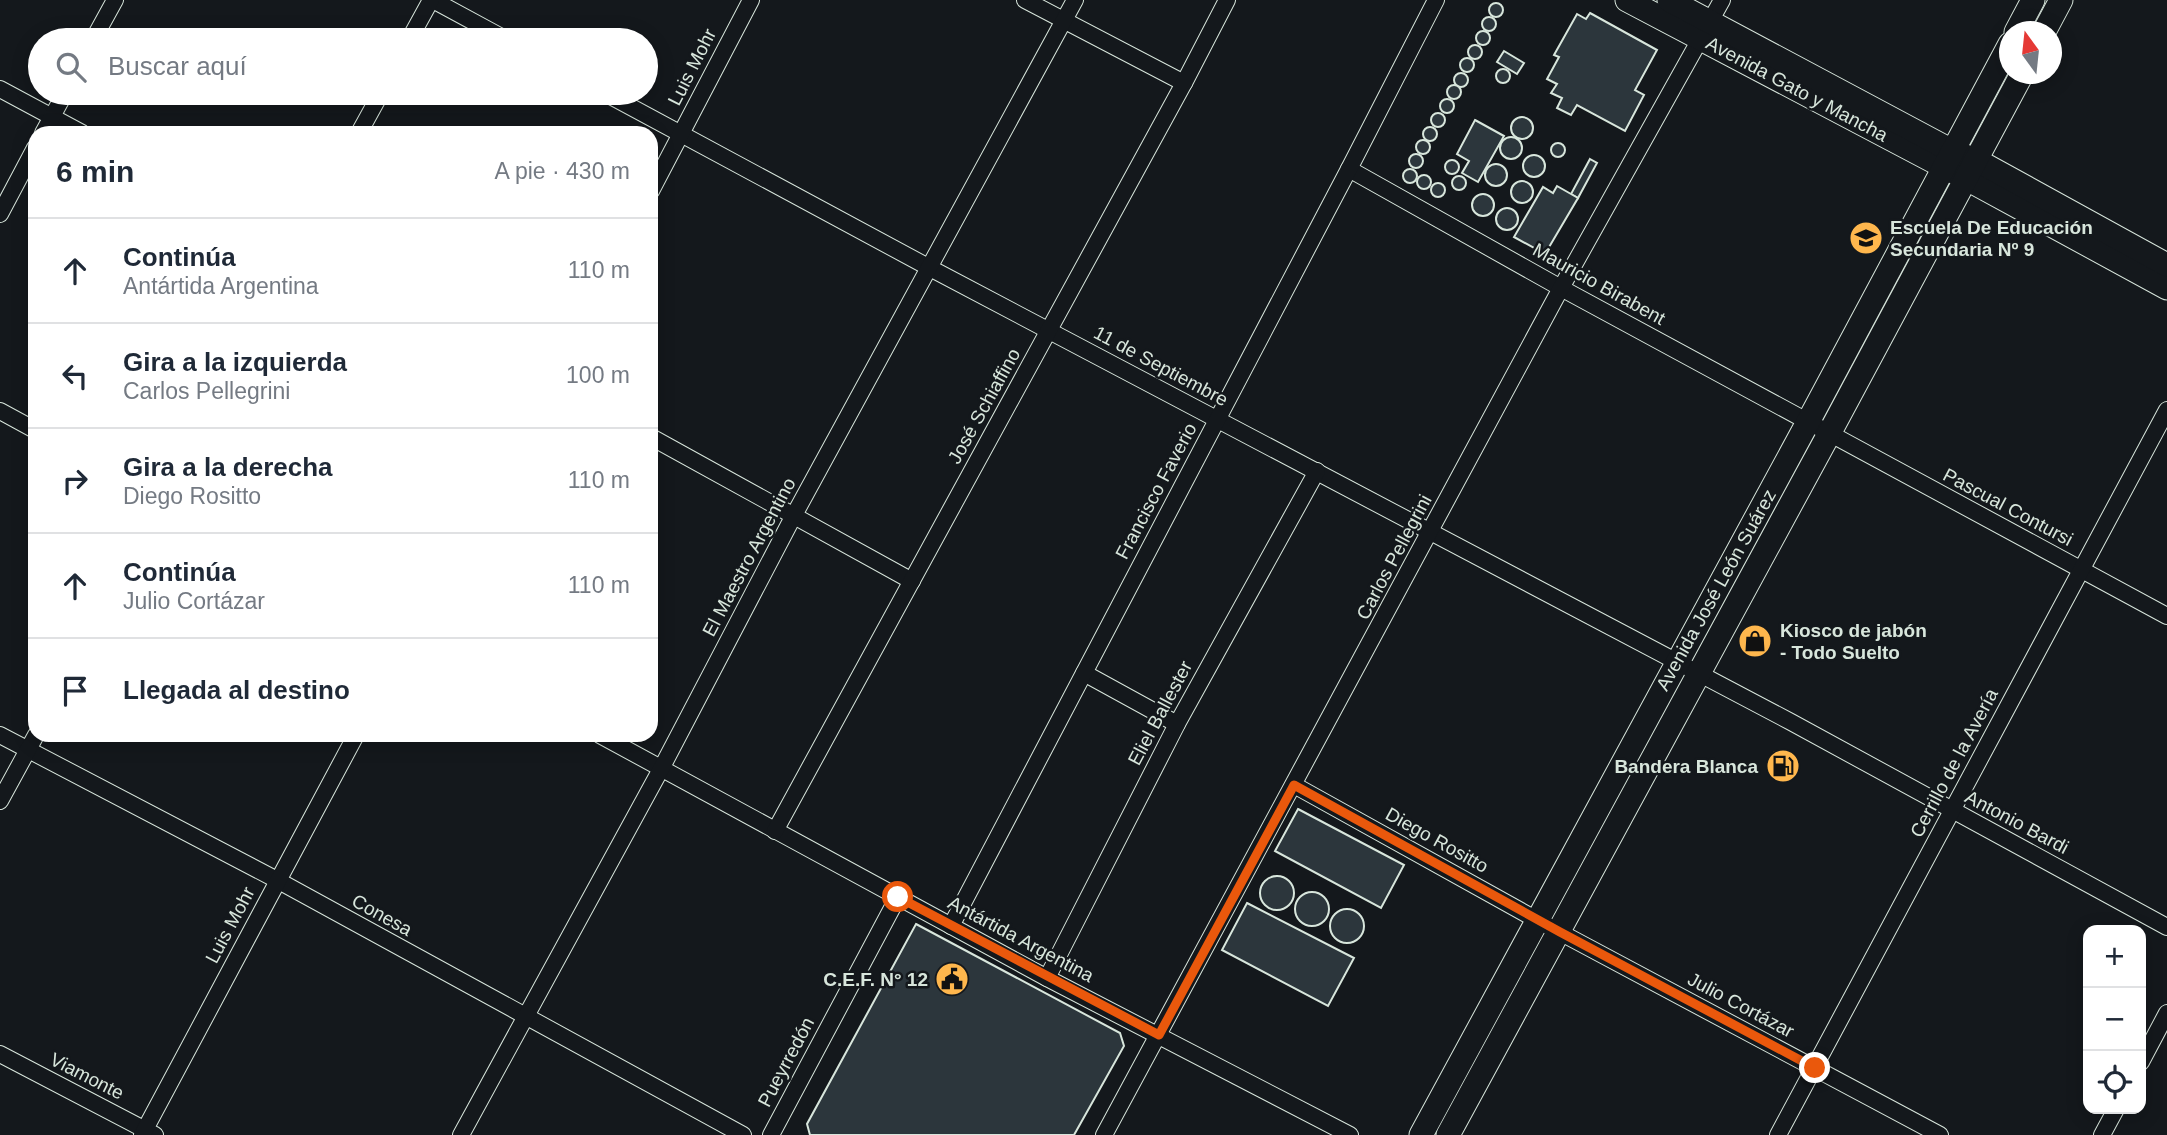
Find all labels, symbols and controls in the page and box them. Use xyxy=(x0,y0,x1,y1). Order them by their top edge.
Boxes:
north arrow xyxy=(1999,21,2062,84)
street label: Luis Mohr xyxy=(664,24,721,109)
search box xyxy=(28,28,658,105)
street label: Avenida Gato y Mancha xyxy=(1703,32,1892,146)
icon: search xyxy=(52,48,90,86)
text: Buscar aquí xyxy=(108,51,247,81)
text: 6 min xyxy=(56,155,134,188)
text: A pie · 430 m xyxy=(494,158,630,184)
place label: Escuela De Educación Secundaria Nº 9 xyxy=(1890,217,2093,260)
school or university icon: Escuela De Educación Secundaria Nº 9 xyxy=(1847,219,1885,257)
street label: Mauricio Birabent xyxy=(1529,239,1669,329)
text: Continúa xyxy=(123,242,236,272)
icon: ahead xyxy=(56,252,94,290)
text: 110 m xyxy=(568,257,630,283)
text: Antártida Argentina xyxy=(123,273,319,299)
street label: 11 de Septiembre xyxy=(1090,322,1232,410)
street label: José Schiaffino xyxy=(944,345,1024,467)
text: Gira a la izquierda xyxy=(123,347,347,377)
icon: left xyxy=(56,357,94,395)
text: 100 m xyxy=(566,362,630,388)
text: Carlos Pellegrini xyxy=(123,378,290,404)
street label: Francisco Faverio xyxy=(1111,419,1201,563)
text: Gira a la derecha xyxy=(123,452,333,482)
icon: right xyxy=(56,462,94,500)
street label: Pascual Contursi xyxy=(1940,464,2076,550)
text: 110 m xyxy=(568,467,630,493)
street label: El Maestro Argentino xyxy=(698,474,800,640)
text: Diego Rositto xyxy=(123,483,261,509)
street label: Avenida José León Suárez xyxy=(1652,486,1780,694)
street label: Carlos Pellegrini xyxy=(1352,491,1436,623)
text: Continúa xyxy=(123,557,236,587)
icon: ahead xyxy=(56,567,94,605)
text: 110 m xyxy=(568,572,630,598)
text: Julio Cortázar xyxy=(123,588,265,614)
place label: Kiosco de jabón - Todo Suelto xyxy=(1780,620,1927,663)
shop icon: Kiosco de jabón - Todo Suelto xyxy=(1736,622,1774,660)
street label: Eliel Ballester xyxy=(1124,657,1197,769)
icon: arrive xyxy=(56,672,94,710)
text: Llegada al destino xyxy=(123,675,350,705)
street label: Cerrillo de la Avería xyxy=(1906,685,2002,841)
fuel station icon: Bandera Blanca xyxy=(1764,747,1802,785)
place label: Bandera Blanca xyxy=(1614,756,1758,777)
street label: Antonio Bardi xyxy=(1962,786,2072,858)
street label: Diego Rositto xyxy=(1382,803,1492,877)
route start xyxy=(882,881,913,912)
street label: Luis Mohr xyxy=(201,883,259,967)
street label: Conesa xyxy=(348,890,416,940)
street label: Antártida Argentina xyxy=(945,892,1098,986)
map controls xyxy=(2083,925,2146,1114)
button: + xyxy=(2083,925,2146,988)
public building icon: C.E.F. N° 12 xyxy=(933,960,971,998)
street label: Julio Cortázar xyxy=(1684,968,1798,1042)
place label: C.E.F. N° 12 xyxy=(823,969,928,990)
button: − xyxy=(2083,988,2146,1051)
street label: Pueyrredón xyxy=(754,1014,818,1110)
street label: Viamonte xyxy=(47,1048,127,1104)
button: locate xyxy=(2083,1051,2146,1114)
route end xyxy=(1799,1052,1830,1083)

